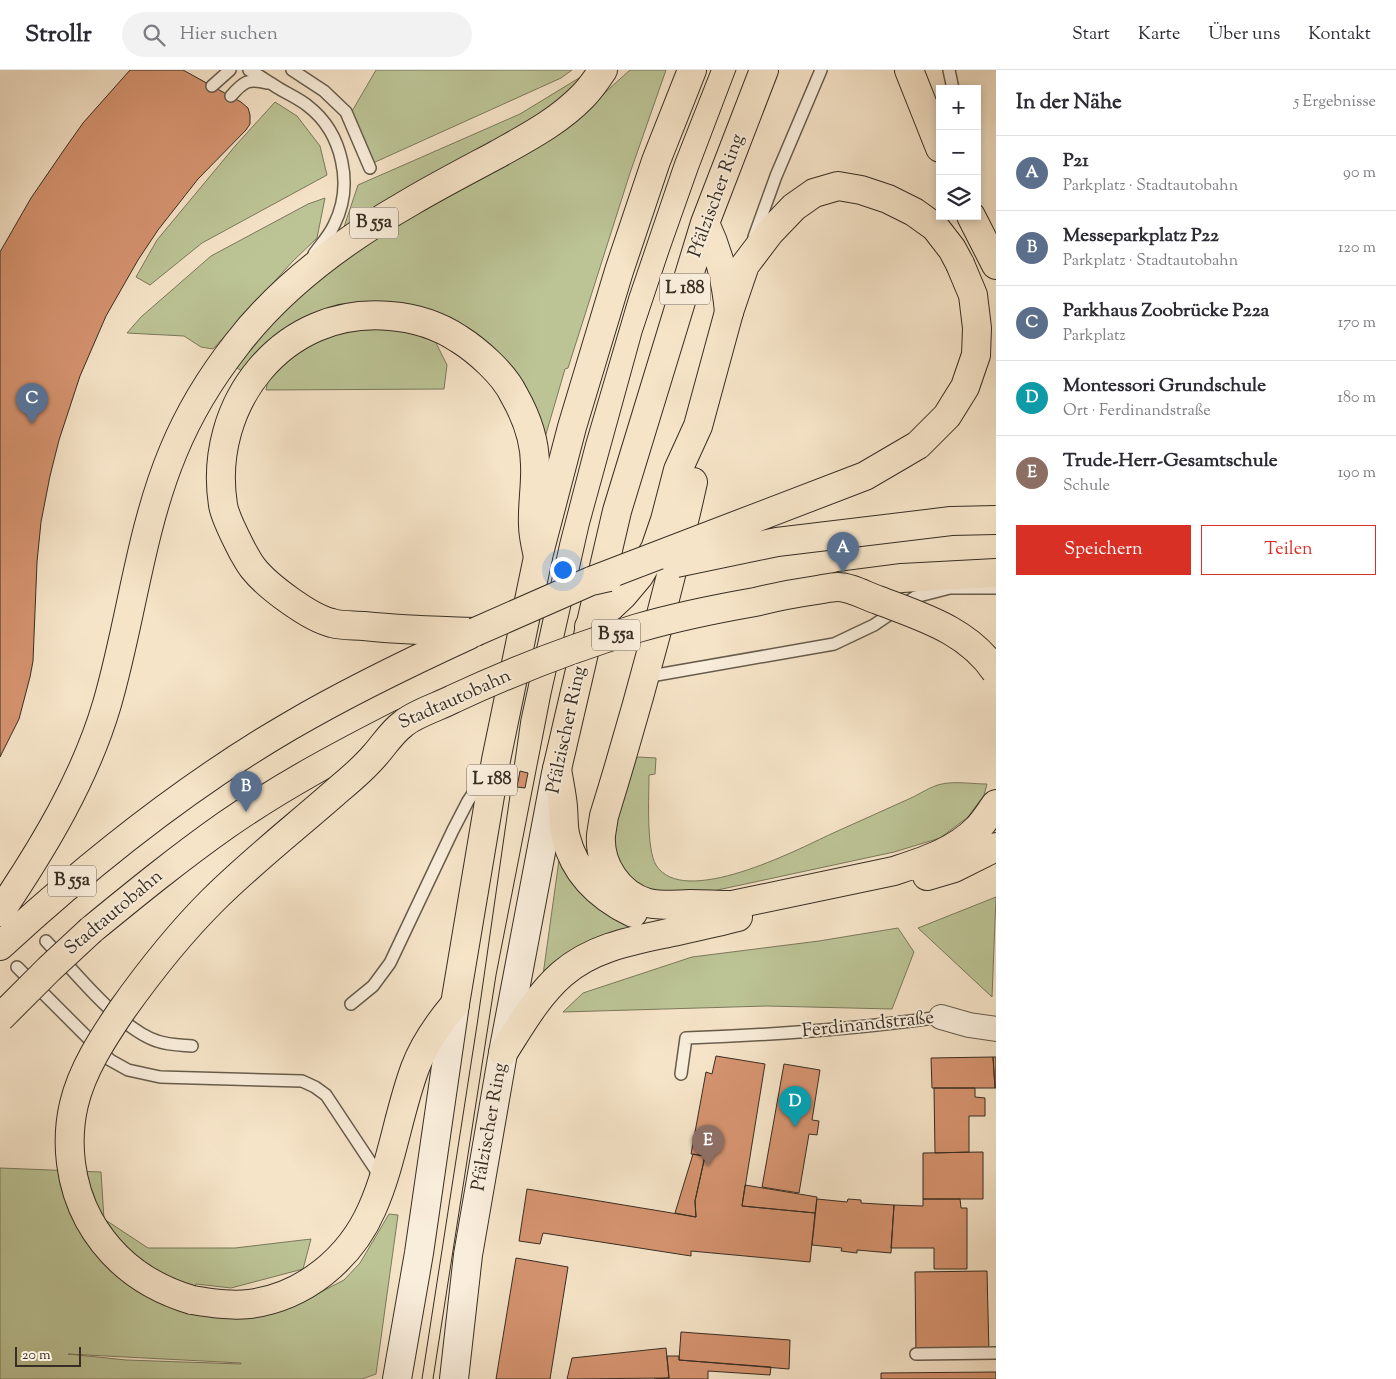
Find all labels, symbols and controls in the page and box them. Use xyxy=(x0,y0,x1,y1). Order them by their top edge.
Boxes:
search box xyxy=(122,12,472,57)
text: Strollr xyxy=(25,18,92,52)
icon: search xyxy=(140,21,168,49)
text: Hier suchen xyxy=(180,21,278,48)
text: Start xyxy=(1072,22,1110,48)
text: Karte xyxy=(1138,22,1180,48)
text: Über uns xyxy=(1208,22,1280,48)
text: Kontakt xyxy=(1308,22,1371,48)
map controls xyxy=(936,85,981,220)
button: + xyxy=(936,85,981,130)
text: In der Nähe xyxy=(1016,88,1122,118)
text: 5 Ergebnisse xyxy=(1294,91,1376,114)
street label: Pfälzischer Ring xyxy=(682,130,752,262)
button: − xyxy=(936,130,981,175)
text: P21 xyxy=(1063,148,1089,175)
text: A xyxy=(1026,162,1039,185)
text: 90 m xyxy=(1343,162,1376,185)
button: layers xyxy=(936,175,981,220)
text: Parkplatz · Stadtautobahn xyxy=(1063,175,1238,198)
road number: B 55a xyxy=(350,208,398,238)
text: Messeparkplatz P22 xyxy=(1063,223,1219,250)
text: B xyxy=(1027,237,1037,260)
text: 120 m xyxy=(1338,237,1376,260)
text: Parkplatz · Stadtautobahn xyxy=(1063,250,1238,273)
road number: L 188 xyxy=(660,273,710,304)
text: Parkhaus Zoobrücke P22a xyxy=(1063,298,1269,325)
text: C xyxy=(1026,312,1038,335)
text: 170 m xyxy=(1338,312,1376,335)
text: Parkplatz xyxy=(1063,325,1125,348)
text: Montessori Grundschule xyxy=(1063,373,1266,400)
pin: C xyxy=(16,383,48,424)
text: D xyxy=(1026,387,1038,410)
text: 180 m xyxy=(1337,387,1376,410)
text: Ort · Ferdinandstraße xyxy=(1063,400,1211,423)
text: Trude-Herr-Gesamtschule xyxy=(1063,448,1278,475)
text: E xyxy=(1027,462,1037,485)
text: 190 m xyxy=(1338,462,1376,485)
text: Schule xyxy=(1063,475,1110,498)
button: Speichern xyxy=(1016,525,1191,575)
button: Teilen xyxy=(1201,525,1376,575)
pin: A xyxy=(827,532,859,573)
your location xyxy=(550,557,576,583)
road number: B 55a xyxy=(592,620,640,650)
street label: Stadtautobahn xyxy=(394,663,516,737)
street label: Pfälzischer Ring xyxy=(540,664,594,796)
road number: L 188 xyxy=(467,764,517,796)
pin: B xyxy=(230,771,262,812)
street label: Stadtautobahn xyxy=(59,864,169,962)
road number: B 55a xyxy=(48,866,96,896)
street label: Ferdinandstraße xyxy=(801,1005,936,1045)
street label: Pfälzischer Ring xyxy=(465,1061,515,1193)
pin: D xyxy=(779,1086,811,1127)
pin: E xyxy=(692,1125,724,1166)
scale bar xyxy=(15,1344,81,1367)
text: 20 m xyxy=(22,1346,51,1366)

